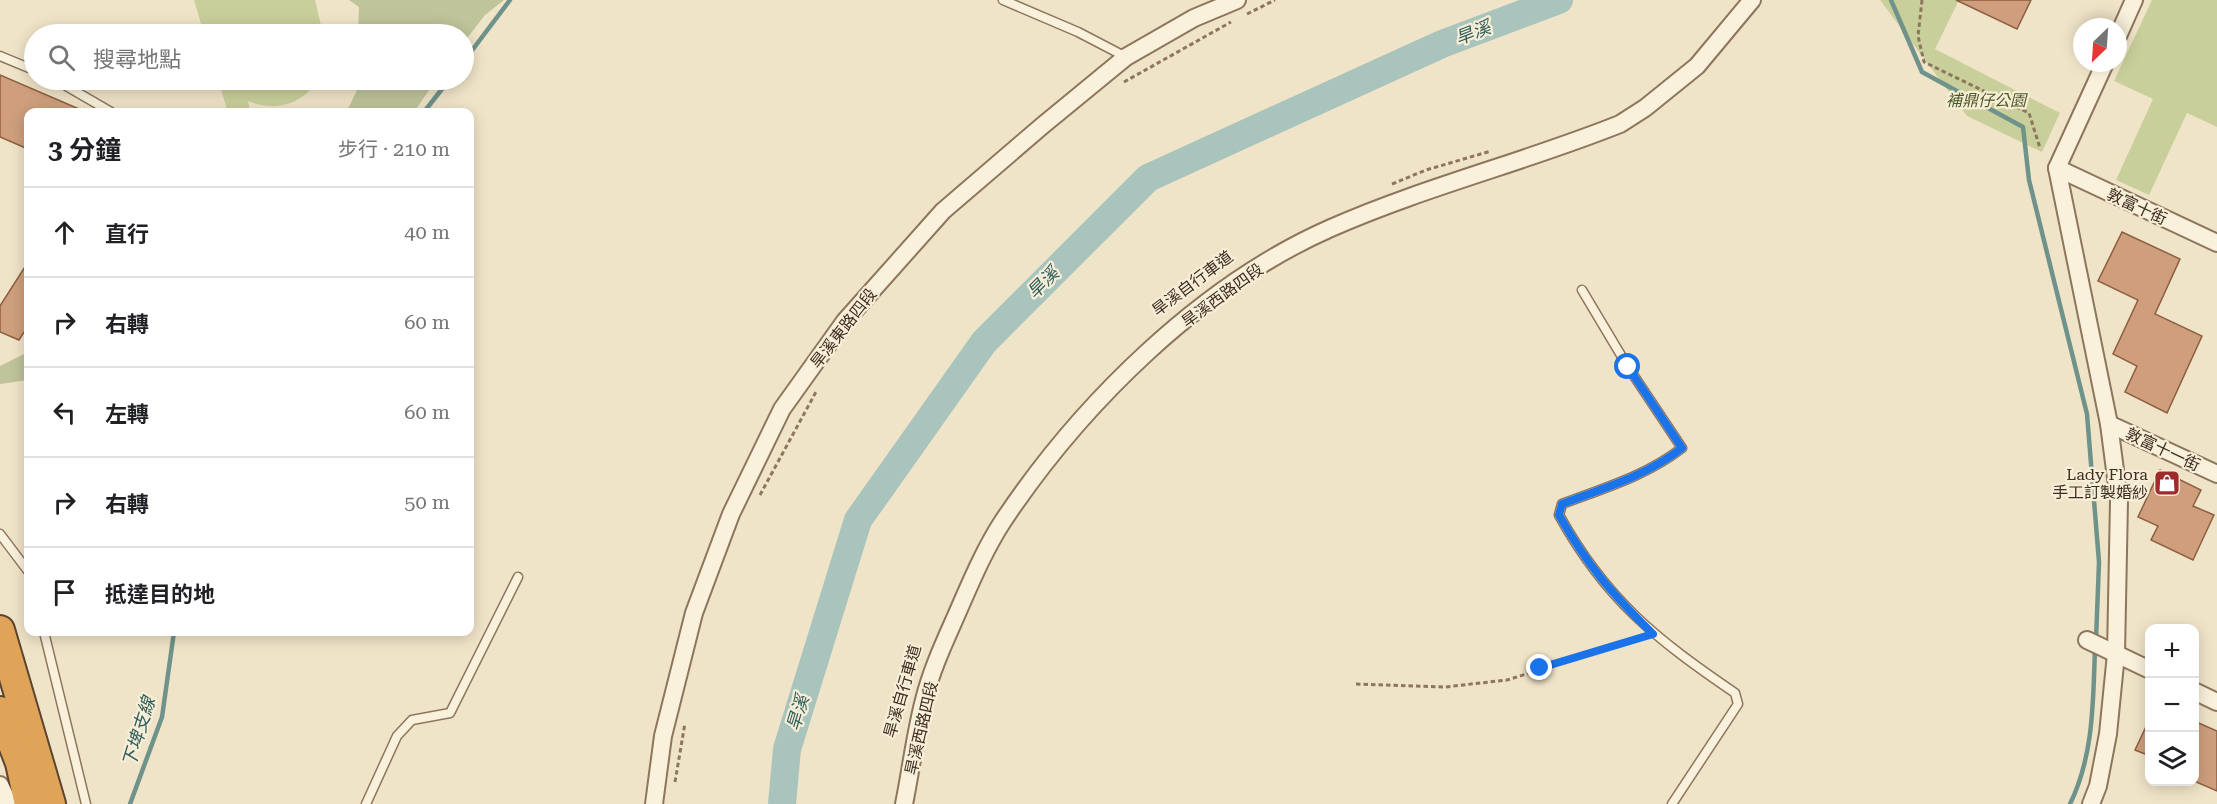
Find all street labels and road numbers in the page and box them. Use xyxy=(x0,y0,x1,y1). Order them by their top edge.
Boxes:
street label: 敦富十街 xyxy=(2104,184,2170,229)
street label: 旱溪自行車道 xyxy=(1148,247,1236,320)
street label: 旱溪西路四段 xyxy=(1178,260,1267,331)
street label: 旱溪東路四段 xyxy=(806,285,880,372)
street label: 敦富十一街 xyxy=(2123,424,2203,475)
street label: 旱溪自行車道 xyxy=(880,642,925,740)
street label: 旱溪西路四段 xyxy=(901,679,942,777)

